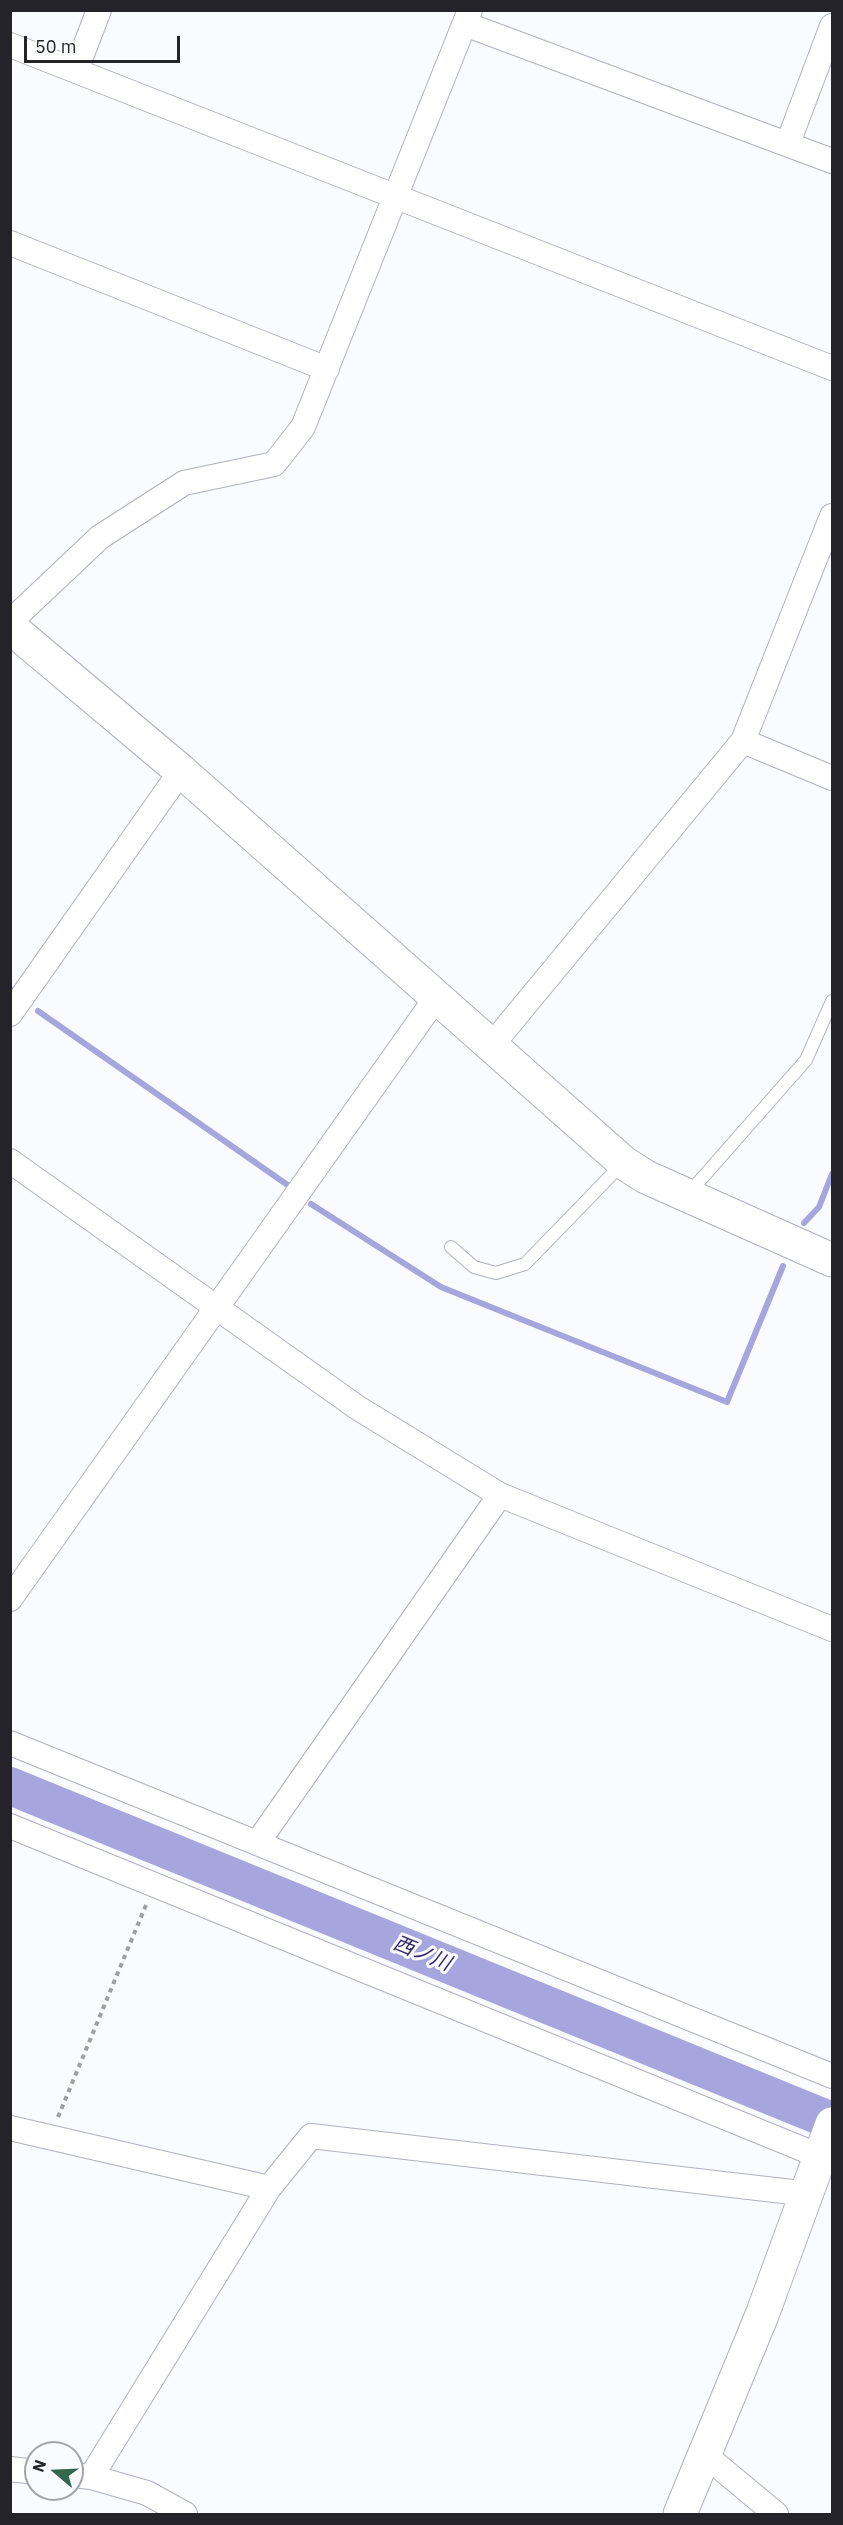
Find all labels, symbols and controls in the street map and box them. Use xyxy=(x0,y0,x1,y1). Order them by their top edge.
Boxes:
scale bar xyxy=(27,24,183,62)
text: 50 m xyxy=(35,35,77,58)
water label: 西ノ川 xyxy=(390,1932,454,1976)
north arrow xyxy=(24,2441,84,2501)
text: N xyxy=(28,2457,50,2475)

